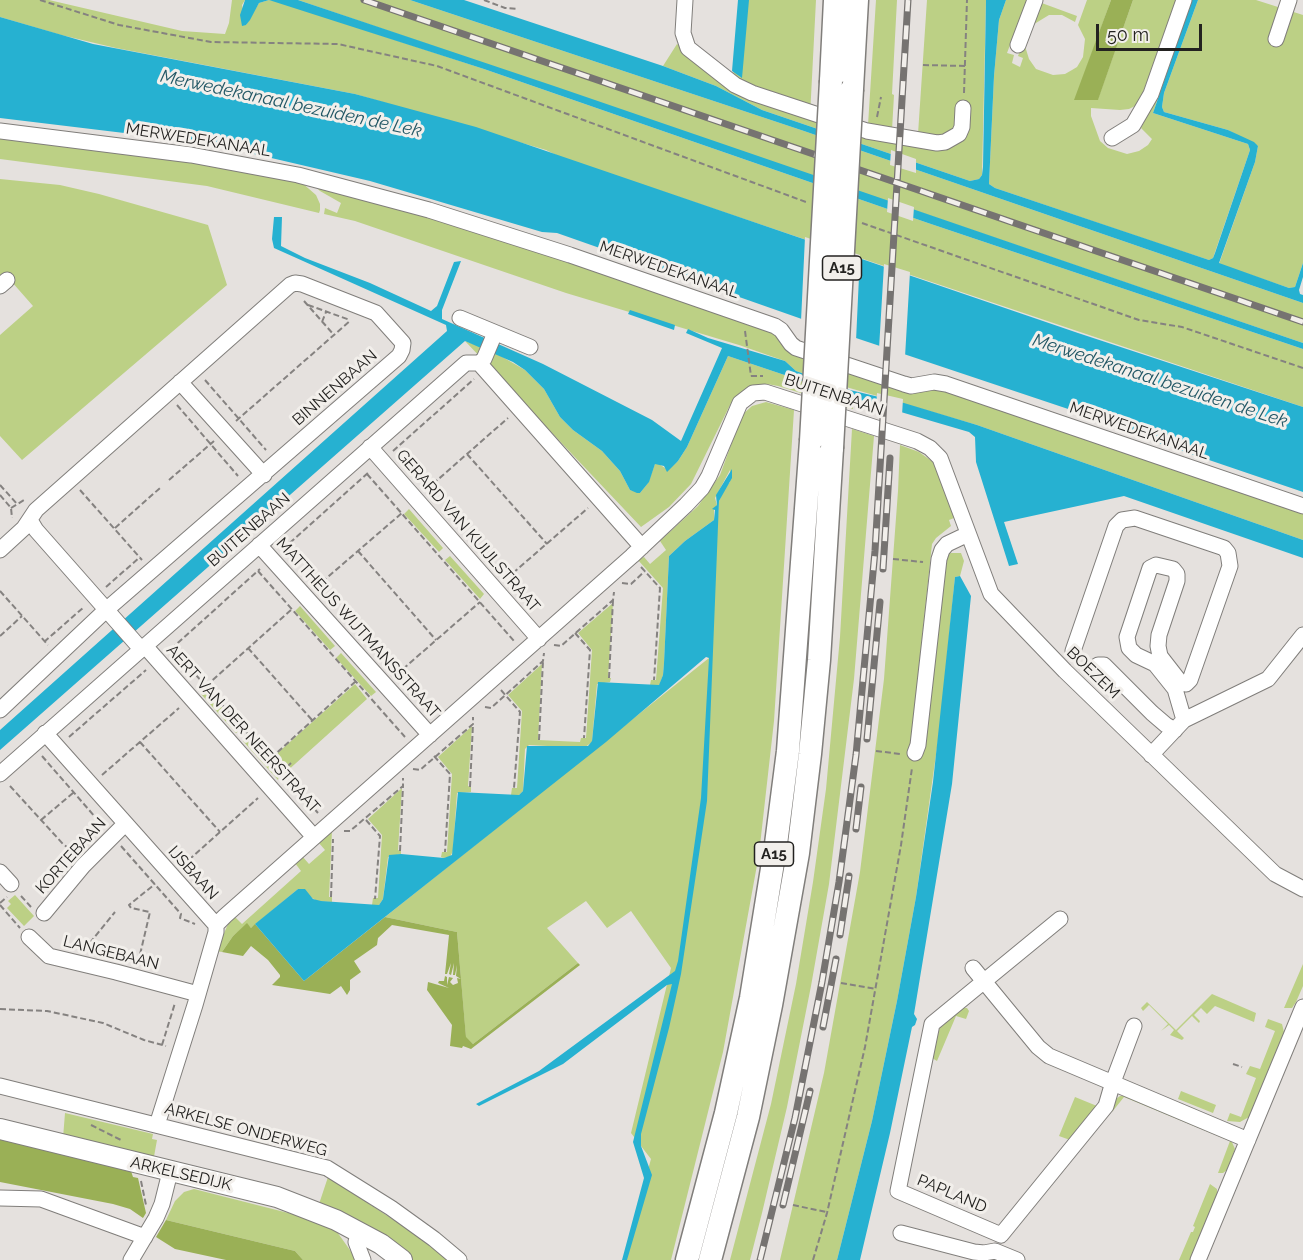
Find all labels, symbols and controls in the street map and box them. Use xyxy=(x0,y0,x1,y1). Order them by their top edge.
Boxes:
scale bar xyxy=(1099,12,1206,50)
text: 50 m xyxy=(1107,24,1149,45)
water label: Merwedekanaal bezuiden de Lek xyxy=(158,66,424,142)
street label: MERWEDEKANAAL xyxy=(124,119,272,161)
street label: MERWEDEKANAAL xyxy=(597,237,741,303)
road number: A15 xyxy=(822,256,862,280)
water label: Merwedekanaal bezuiden de Lek xyxy=(1030,330,1290,432)
street label: BINNENBAAN xyxy=(289,346,381,430)
street label: BUITENBAAN xyxy=(782,370,886,420)
street label: MERWEDEKANAAL xyxy=(1067,398,1211,464)
street label: GERARD VAN KUIJLSTRAAT xyxy=(392,446,544,616)
street label: BUITENBAAN xyxy=(204,489,294,571)
street label: MATTHEUS WIJTMANSSTRAAT xyxy=(272,534,444,722)
street label: AERT VAN DER NEERSTRAAT xyxy=(162,641,324,817)
street label: BOEZEM xyxy=(1063,643,1123,703)
street label: KORTEBAAN xyxy=(32,814,110,898)
street label: IJSBAAN xyxy=(164,842,222,904)
road number: A15 xyxy=(754,842,794,866)
street label: LANGEBAAN xyxy=(61,932,161,974)
street label: ARKELSE ONDERWEG xyxy=(163,1099,329,1161)
street label: ARKELSEDIJK xyxy=(128,1153,234,1195)
street label: PAPLAND xyxy=(914,1171,990,1217)

